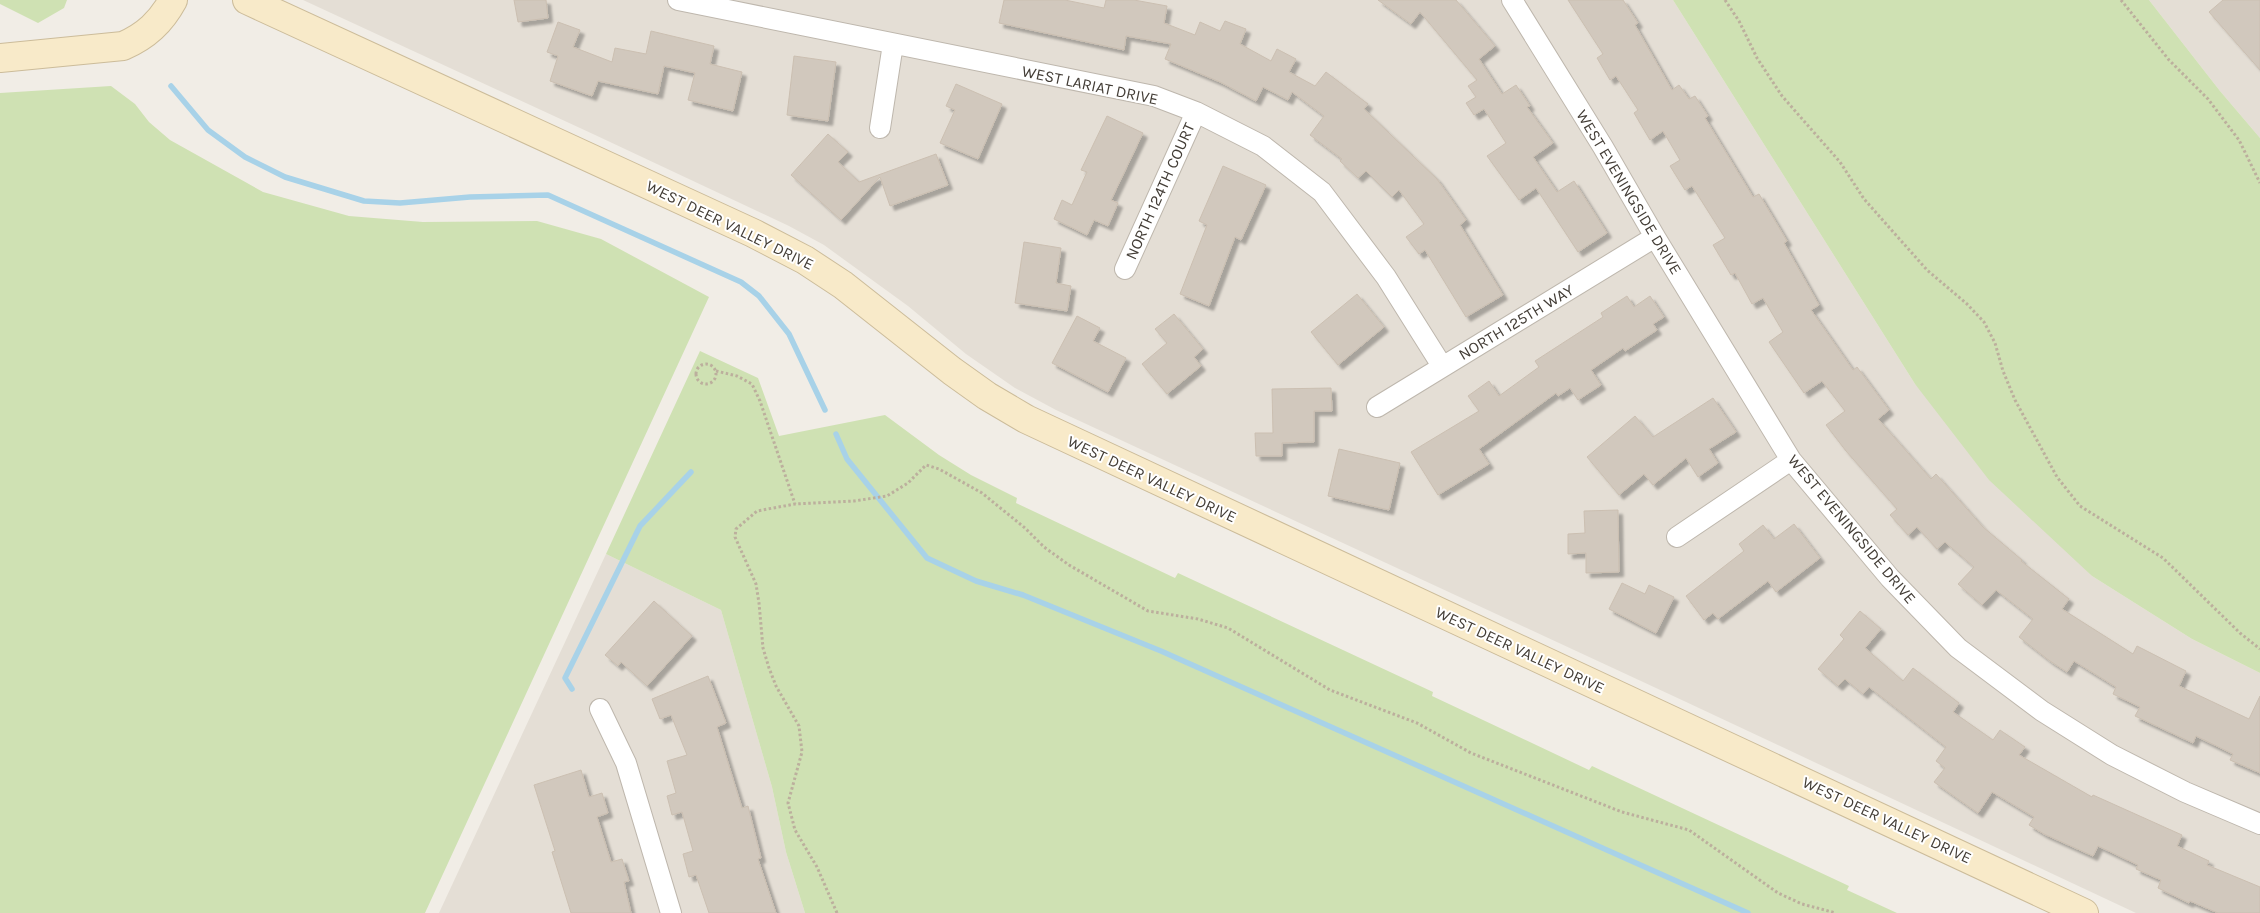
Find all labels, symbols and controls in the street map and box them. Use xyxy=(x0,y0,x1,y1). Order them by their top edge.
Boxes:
street label: WEST LARIAT DRIVE xyxy=(1020,61,1160,109)
street label: WEST EVENINGSIDE DRIVE xyxy=(1572,106,1686,278)
street label: NORTH 124TH COURT xyxy=(1121,120,1199,262)
street label: WEST DEER VALLEY DRIVE xyxy=(643,176,817,274)
street label: NORTH 125TH WAY xyxy=(1455,280,1577,364)
street label: WEST DEER VALLEY DRIVE xyxy=(1065,432,1239,526)
street label: WEST EVENINGSIDE DRIVE xyxy=(1784,451,1920,607)
street label: WEST DEER VALLEY DRIVE xyxy=(1433,603,1607,697)
street label: WEST DEER VALLEY DRIVE xyxy=(1800,773,1974,867)

